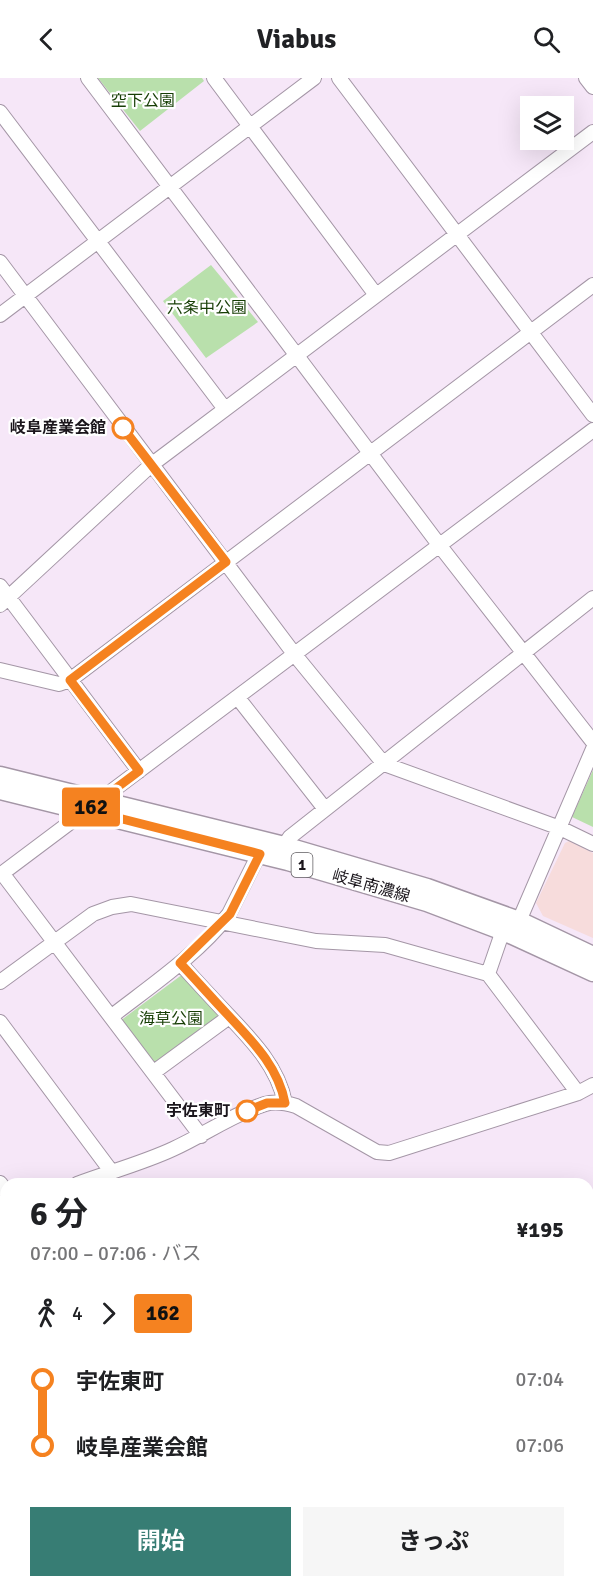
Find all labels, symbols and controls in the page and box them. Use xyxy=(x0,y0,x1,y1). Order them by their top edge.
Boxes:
icon: back xyxy=(30,23,63,56)
text: Viabus xyxy=(257,23,336,56)
icon: search xyxy=(530,23,563,56)
park label: 空下公園 xyxy=(111,91,175,111)
map controls xyxy=(520,96,574,150)
button: layers xyxy=(520,96,574,150)
park label: 六条中公園 xyxy=(167,298,247,318)
marker: 岐阜産業会館 xyxy=(112,417,134,439)
place label: 岐阜産業会館 xyxy=(10,418,106,438)
line badge: 162 xyxy=(56,788,125,826)
text: 162 xyxy=(74,794,108,820)
road number: 1 xyxy=(292,853,312,877)
street label: 岐阜南濃線 xyxy=(330,865,412,907)
park label: 海草公園 xyxy=(139,1009,203,1029)
marker: 宇佐東町 xyxy=(236,1100,258,1122)
place label: 宇佐東町 xyxy=(166,1101,230,1121)
text: 6 分 xyxy=(30,1194,88,1235)
text: ¥195 xyxy=(516,1216,564,1243)
text: 07:00 – 07:06 · バス xyxy=(30,1241,201,1266)
icon: walk xyxy=(30,1297,63,1330)
icon: forward xyxy=(92,1297,125,1330)
text: 162 xyxy=(146,1300,180,1326)
text: 4 xyxy=(72,1301,83,1326)
text: 07:04 xyxy=(515,1367,564,1392)
text: 宇佐東町 xyxy=(76,1368,164,1395)
text: 07:06 xyxy=(515,1433,564,1458)
text: 岐阜産業会館 xyxy=(76,1434,208,1461)
button: 開始 xyxy=(30,1507,291,1576)
button: きっぷ xyxy=(303,1507,564,1576)

